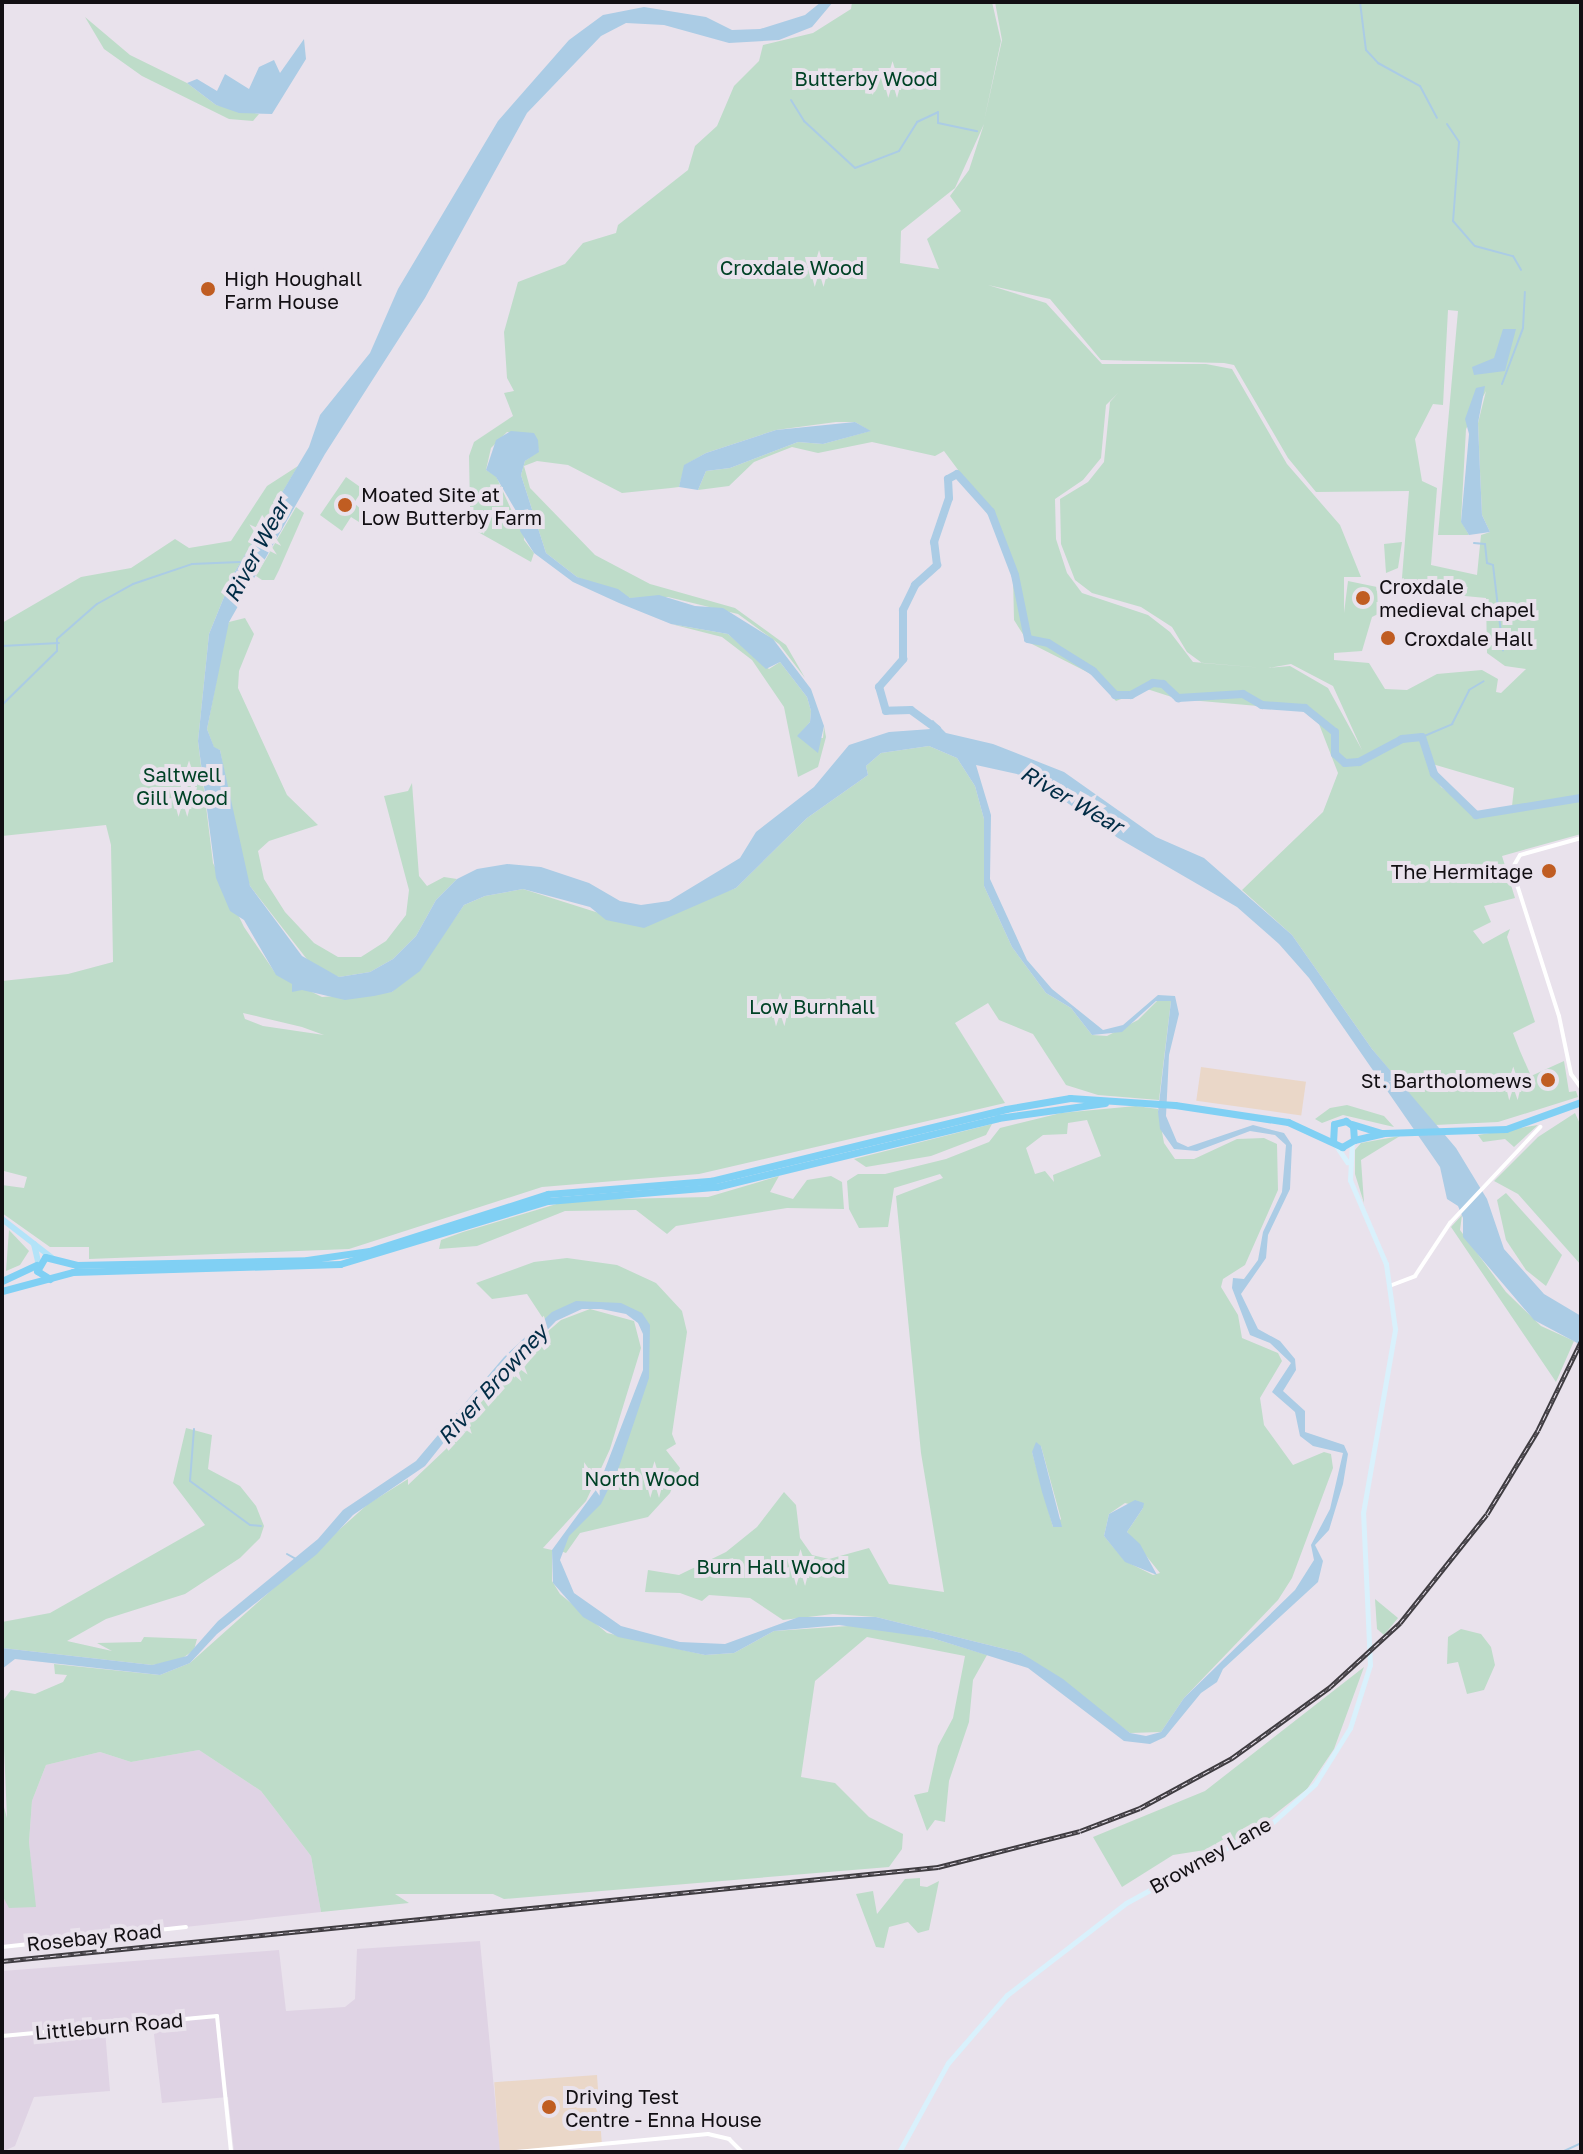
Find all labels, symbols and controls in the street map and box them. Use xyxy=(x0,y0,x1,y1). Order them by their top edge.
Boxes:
park label: Butterby Wood xyxy=(794,66,938,90)
park label: Croxdale Wood xyxy=(720,255,864,279)
place label: High Houghall Farm House xyxy=(224,266,362,313)
marker: High Houghall Farm House xyxy=(199,280,217,298)
place label: Moated Site at Low Butterby Farm xyxy=(361,482,542,529)
water label: River Wear xyxy=(218,494,294,606)
marker: Moated Site at Low Butterby Farm xyxy=(336,496,354,514)
place label: Croxdale medieval chapel xyxy=(1379,574,1535,621)
marker: Croxdale medieval chapel xyxy=(1354,589,1372,607)
place label: Croxdale Hall xyxy=(1404,626,1533,650)
marker: Croxdale Hall xyxy=(1379,629,1397,647)
water label: River Wear xyxy=(1016,759,1128,839)
park label: Saltwell Gill Wood xyxy=(136,762,228,809)
place label: The Hermitage xyxy=(1391,859,1533,883)
marker: The Hermitage xyxy=(1540,862,1558,880)
park label: Low Burnhall xyxy=(749,994,875,1018)
place label: St. Bartholomews xyxy=(1361,1068,1532,1092)
marker: St. Bartholomews xyxy=(1539,1071,1557,1089)
water label: River Browney xyxy=(431,1319,553,1449)
park label: North Wood xyxy=(584,1466,700,1490)
park label: Burn Hall Wood xyxy=(696,1554,846,1578)
street label: Browney Lane xyxy=(1145,1812,1275,1898)
street label: Rosebay Road xyxy=(25,1918,163,1956)
street label: Littleburn Road xyxy=(34,2008,184,2044)
place label: Driving Test Centre - Enna House xyxy=(565,2084,762,2131)
marker: Driving Test Centre - Enna House xyxy=(540,2098,558,2116)

